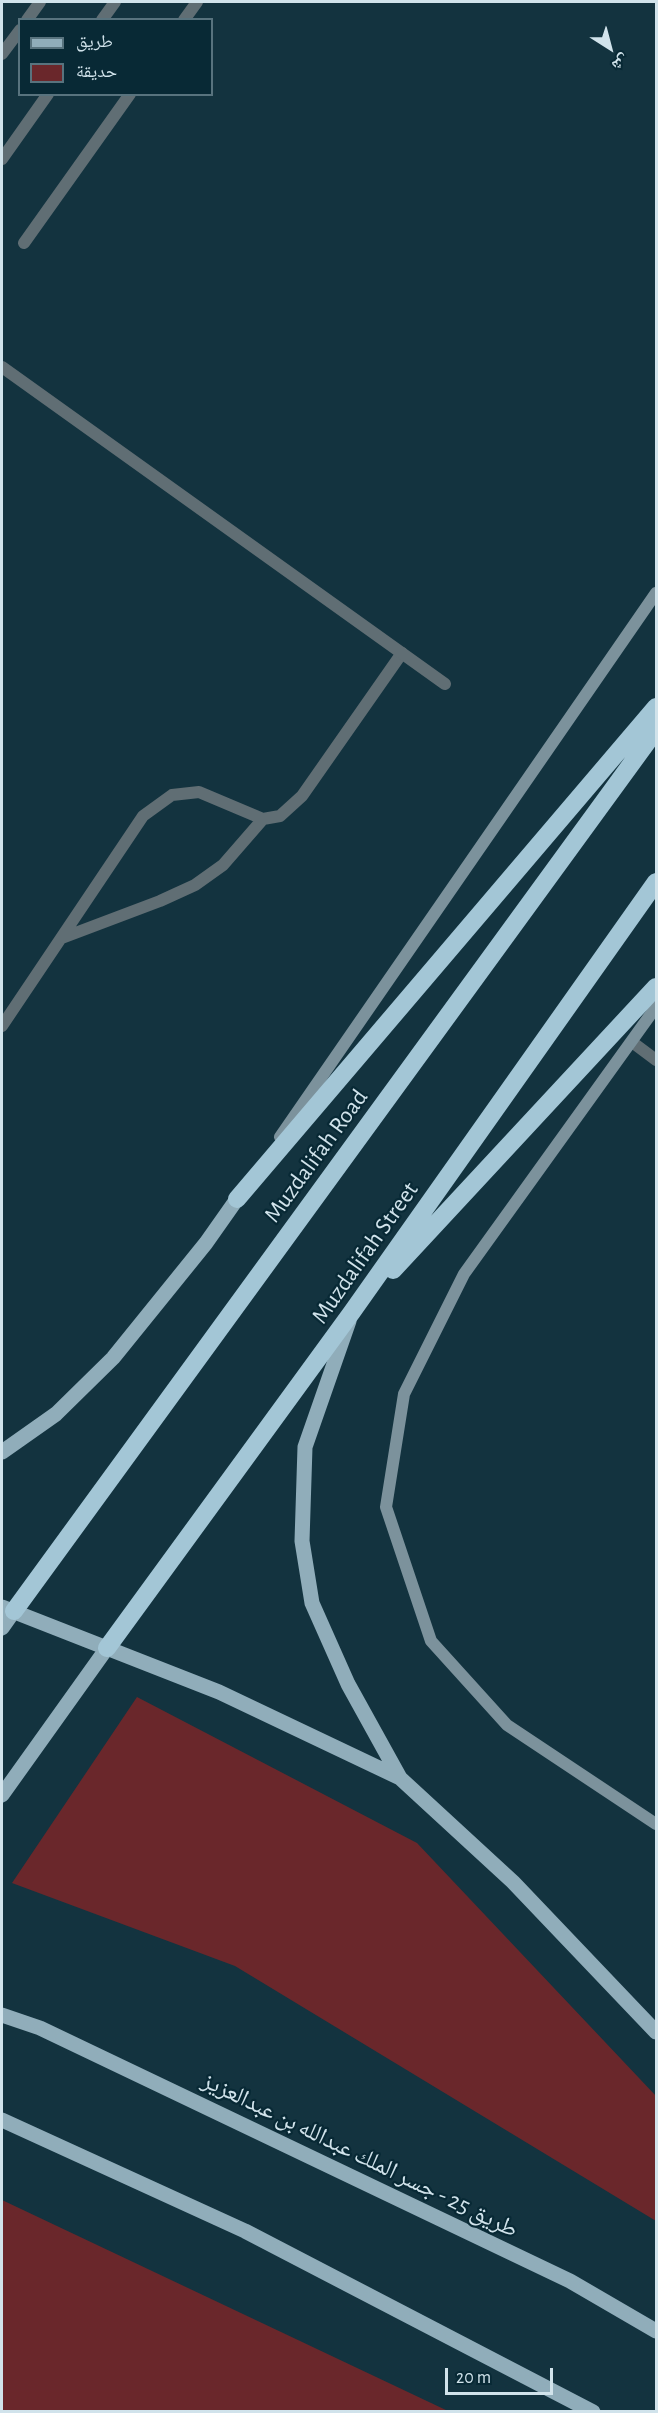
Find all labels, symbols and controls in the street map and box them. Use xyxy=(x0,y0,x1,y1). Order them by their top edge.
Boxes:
legend xyxy=(18,18,213,96)
north arrow xyxy=(580,18,640,78)
text: طريق xyxy=(76,33,113,51)
text: ش xyxy=(609,51,632,74)
text: حديقة xyxy=(76,63,117,81)
street label: Muzdalifah Road xyxy=(258,1084,374,1228)
street label: Muzdalifah Street xyxy=(305,1177,425,1329)
street label: طريق 25 - جسر الملك عبدالله بن عبدالعزيز xyxy=(197,2066,523,2244)
scale bar xyxy=(448,2356,556,2394)
text: 20 m xyxy=(456,2369,491,2387)

